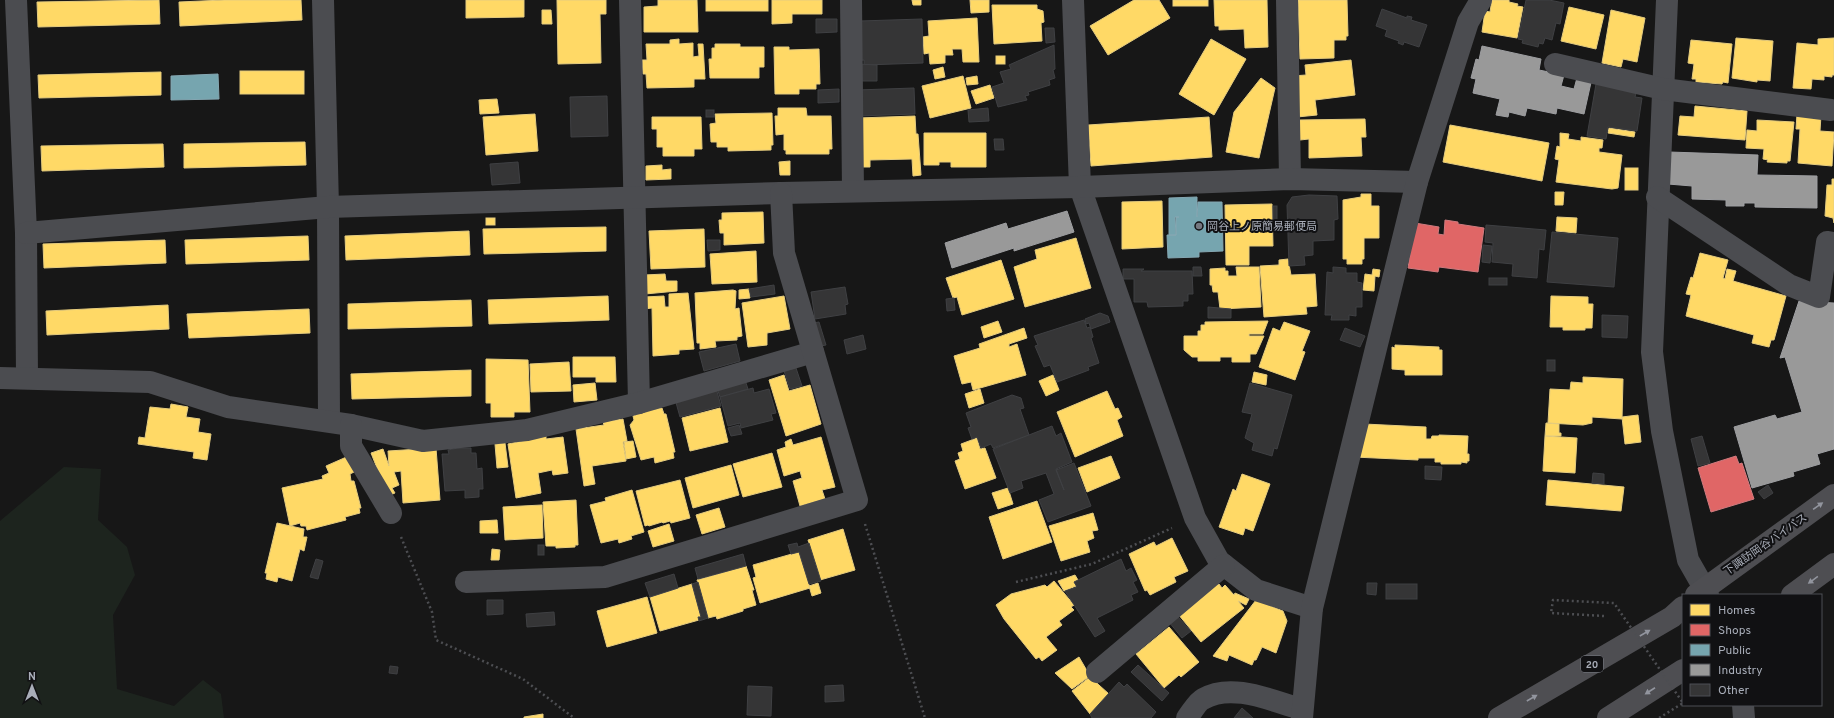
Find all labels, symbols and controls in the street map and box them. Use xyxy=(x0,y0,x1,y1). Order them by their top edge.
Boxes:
place label: 岡谷上ノ原簡易郵便局 xyxy=(1207,220,1317,234)
marker: 岡谷上ノ原簡易郵便局 xyxy=(1194,221,1204,231)
one-way arrow xyxy=(1813,502,1823,510)
street label: 下諏訪岡谷バイパス xyxy=(1721,511,1810,579)
one-way arrow xyxy=(1807,575,1818,584)
legend xyxy=(1682,594,1822,706)
text: Homes xyxy=(1718,603,1755,619)
text: Shops xyxy=(1718,623,1751,639)
one-way arrow xyxy=(1639,629,1651,636)
text: Public xyxy=(1718,643,1751,659)
road number: 20 xyxy=(1581,656,1603,672)
text: Industry xyxy=(1718,663,1763,679)
north arrow xyxy=(12,666,52,706)
text: N xyxy=(28,670,36,684)
text: Other xyxy=(1718,683,1750,699)
one-way arrow xyxy=(1645,687,1655,695)
one-way arrow xyxy=(1527,695,1538,702)

